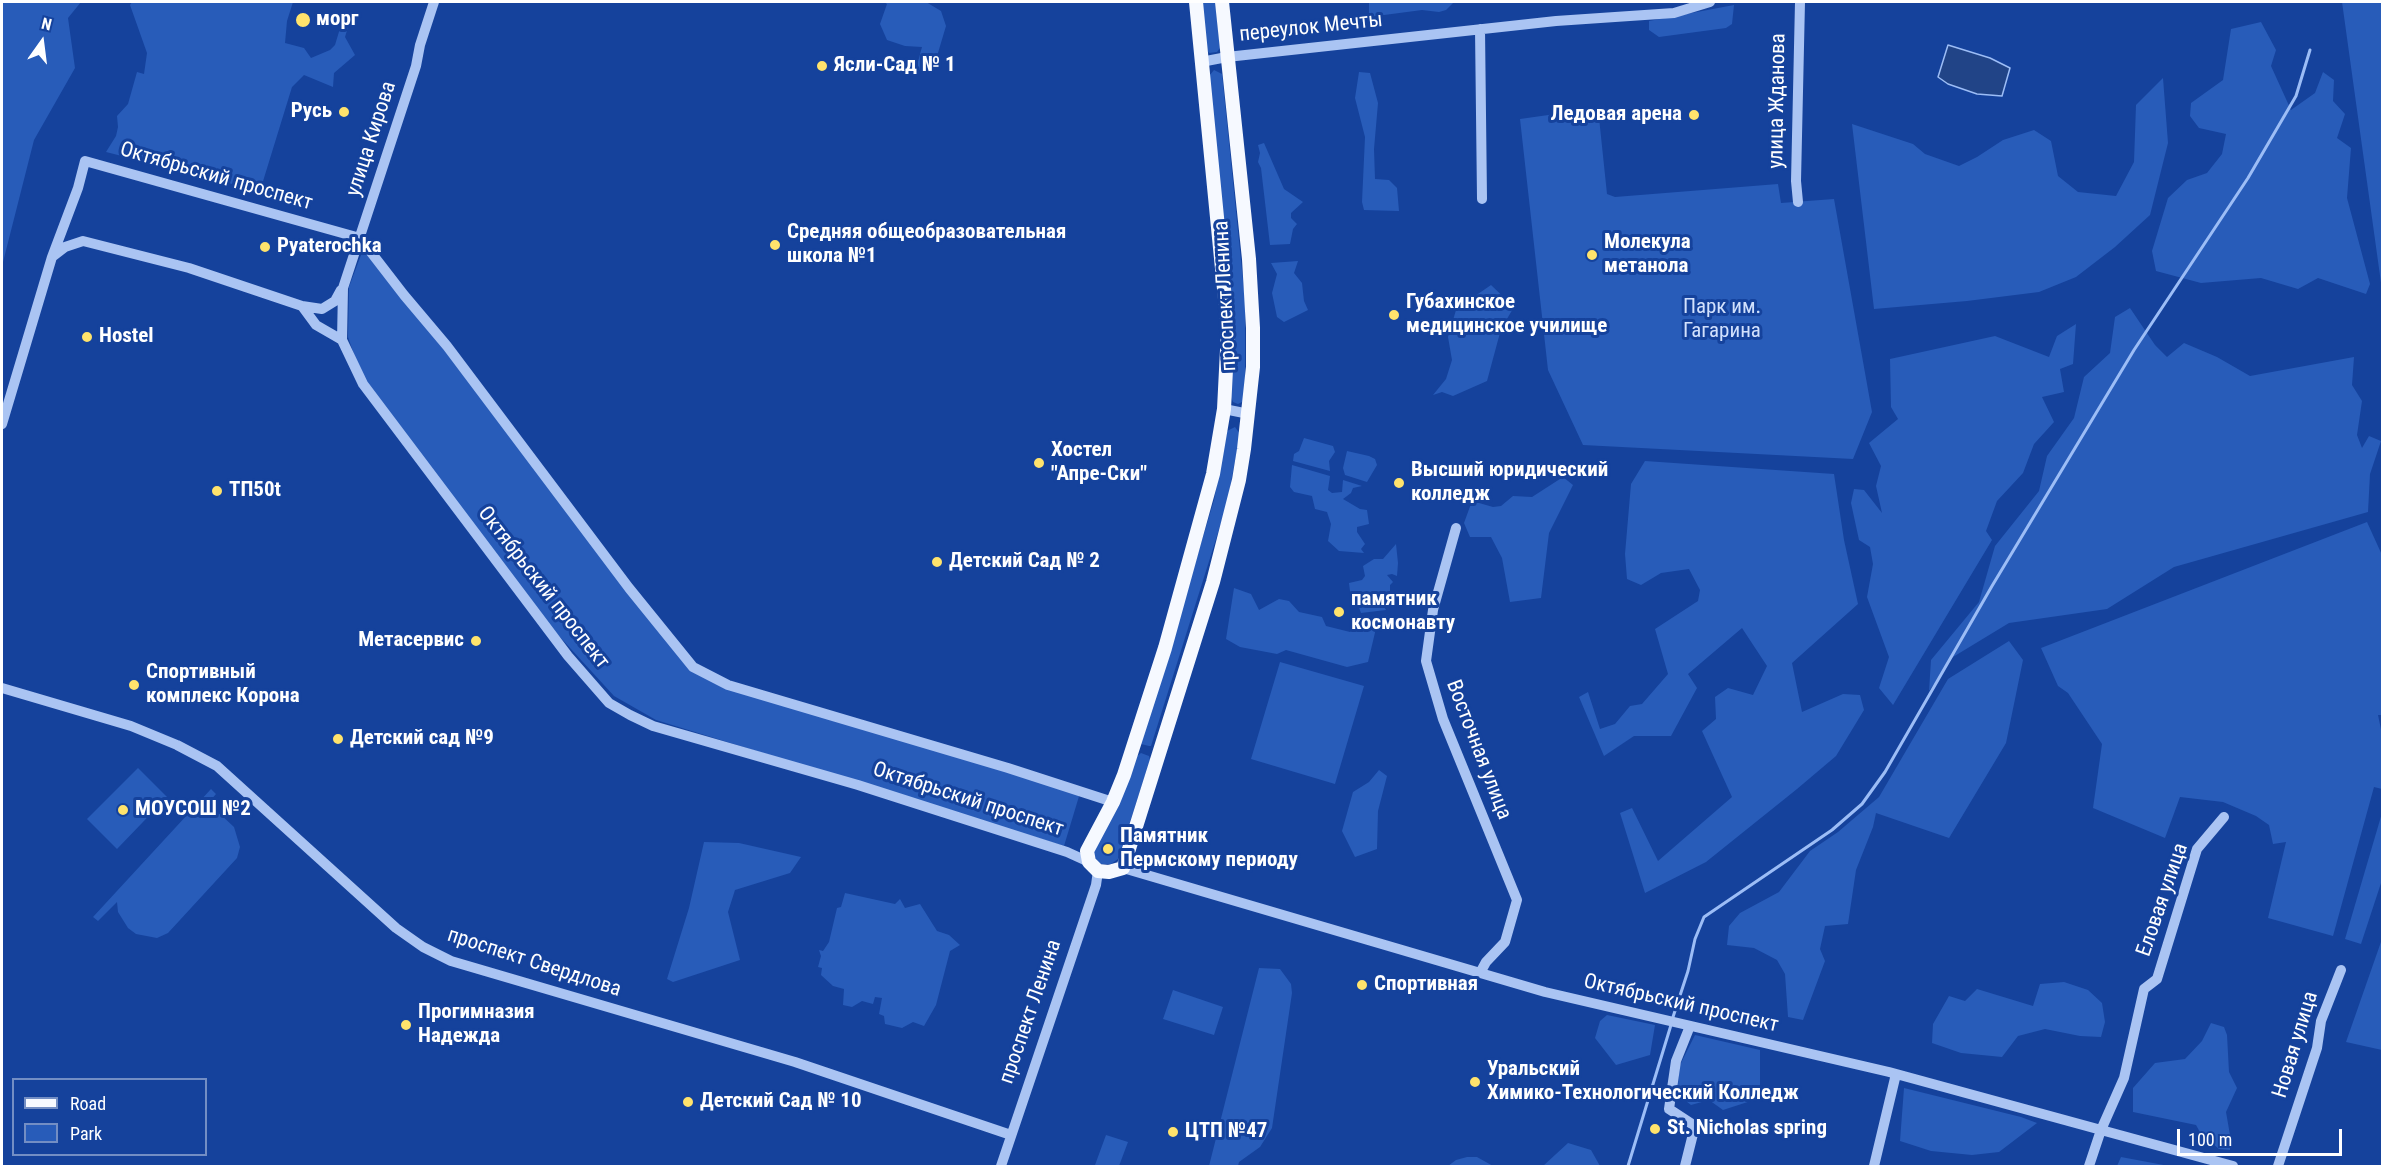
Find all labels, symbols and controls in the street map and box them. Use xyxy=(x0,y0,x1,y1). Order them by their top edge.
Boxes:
place label: морг xyxy=(316,7,359,33)
street label: переулок Мечты xyxy=(1238,8,1384,48)
marker: морг xyxy=(294,11,312,29)
north arrow xyxy=(12,12,72,72)
text: N xyxy=(39,14,54,34)
street label: улица Жданова xyxy=(1764,33,1792,169)
place label: Ясли-Сад № 1 xyxy=(834,53,956,79)
marker: Ясли-Сад № 1 xyxy=(815,59,829,73)
street label: улица Кирова xyxy=(342,78,402,200)
place label: Русь xyxy=(291,99,332,125)
place label: Ледовая арена xyxy=(1550,102,1682,128)
marker: Русь xyxy=(337,105,351,119)
marker: Ледовая арена xyxy=(1687,108,1701,122)
street label: Октябрьский проспект xyxy=(117,137,315,217)
place label: Средняя общеобразовательная школа №1 xyxy=(787,220,1066,270)
street label: проспект Ленина xyxy=(1209,220,1243,372)
place label: Молекула метанола xyxy=(1604,230,1691,280)
place label: Pyaterochka xyxy=(277,234,382,260)
marker: Средняя общеобразовательная школа №1 xyxy=(768,238,782,252)
marker: Pyaterochka xyxy=(258,240,272,254)
marker: Молекула метанола xyxy=(1585,248,1599,262)
place label: Губахинское медицинское училище xyxy=(1406,290,1607,340)
park label: Парк им. Гагарина xyxy=(1683,295,1761,345)
marker: Губахинское медицинское училище xyxy=(1387,308,1401,322)
place label: Hostel xyxy=(99,324,154,350)
marker: Hostel xyxy=(80,330,94,344)
place label: Хостел "Апре-Ски" xyxy=(1051,438,1147,488)
marker: Хостел "Апре-Ски" xyxy=(1032,456,1046,470)
place label: Высший юридический колледж xyxy=(1411,458,1608,508)
marker: Высший юридический колледж xyxy=(1392,476,1406,490)
place label: ТП50t xyxy=(229,478,281,504)
marker: ТП50t xyxy=(210,484,224,498)
street label: Октябрьский проспект xyxy=(472,502,614,674)
place label: Детский Сад № 2 xyxy=(949,549,1100,575)
marker: Детский Сад № 2 xyxy=(930,555,944,569)
place label: памятник космонавту xyxy=(1351,587,1455,637)
marker: памятник космонавту xyxy=(1332,605,1346,619)
place label: Метасервис xyxy=(358,628,464,654)
marker: Метасервис xyxy=(469,634,483,648)
place label: Спортивный комплекс Корона xyxy=(146,660,300,710)
street label: Восточная улица xyxy=(1440,677,1516,823)
marker: Спортивный комплекс Корона xyxy=(127,678,141,692)
place label: Детский сад №9 xyxy=(350,726,494,752)
marker: Детский сад №9 xyxy=(331,732,345,746)
street label: Октябрьский проспект xyxy=(869,757,1067,843)
place label: МОУСОШ №2 xyxy=(135,797,251,823)
marker: МОУСОШ №2 xyxy=(116,803,130,817)
place label: Памятник Пермскому периоду xyxy=(1120,824,1298,874)
street label: Еловая улица xyxy=(2132,840,2194,960)
marker: Памятник Пермскому периоду xyxy=(1101,842,1115,856)
street label: проспект Свердлова xyxy=(444,923,624,1003)
street label: проспект Ленина xyxy=(995,937,1067,1087)
street label: Октябрьский проспект xyxy=(1581,969,1781,1039)
place label: Спортивная xyxy=(1374,972,1478,998)
marker: Спортивная xyxy=(1355,978,1369,992)
street label: Новая улица xyxy=(2268,989,2324,1101)
place label: Прогимназия Надежда xyxy=(418,1000,535,1050)
marker: Прогимназия Надежда xyxy=(399,1018,413,1032)
place label: Уральский Химико-Технологический Колледж xyxy=(1487,1057,1799,1107)
marker: Уральский Химико-Технологический Колледж xyxy=(1468,1075,1482,1089)
legend xyxy=(12,1078,207,1156)
place label: Детский Сад № 10 xyxy=(700,1089,862,1115)
text: Road xyxy=(70,1093,106,1114)
marker: Детский Сад № 10 xyxy=(681,1095,695,1109)
place label: St. Nicholas spring xyxy=(1667,1116,1827,1142)
scale bar xyxy=(2180,1117,2345,1155)
place label: ЦТП №47 xyxy=(1185,1119,1267,1145)
marker: St. Nicholas spring xyxy=(1648,1122,1662,1136)
text: Park xyxy=(70,1123,102,1144)
marker: ЦТП №47 xyxy=(1166,1125,1180,1139)
text: 100 m xyxy=(2188,1129,2232,1150)

